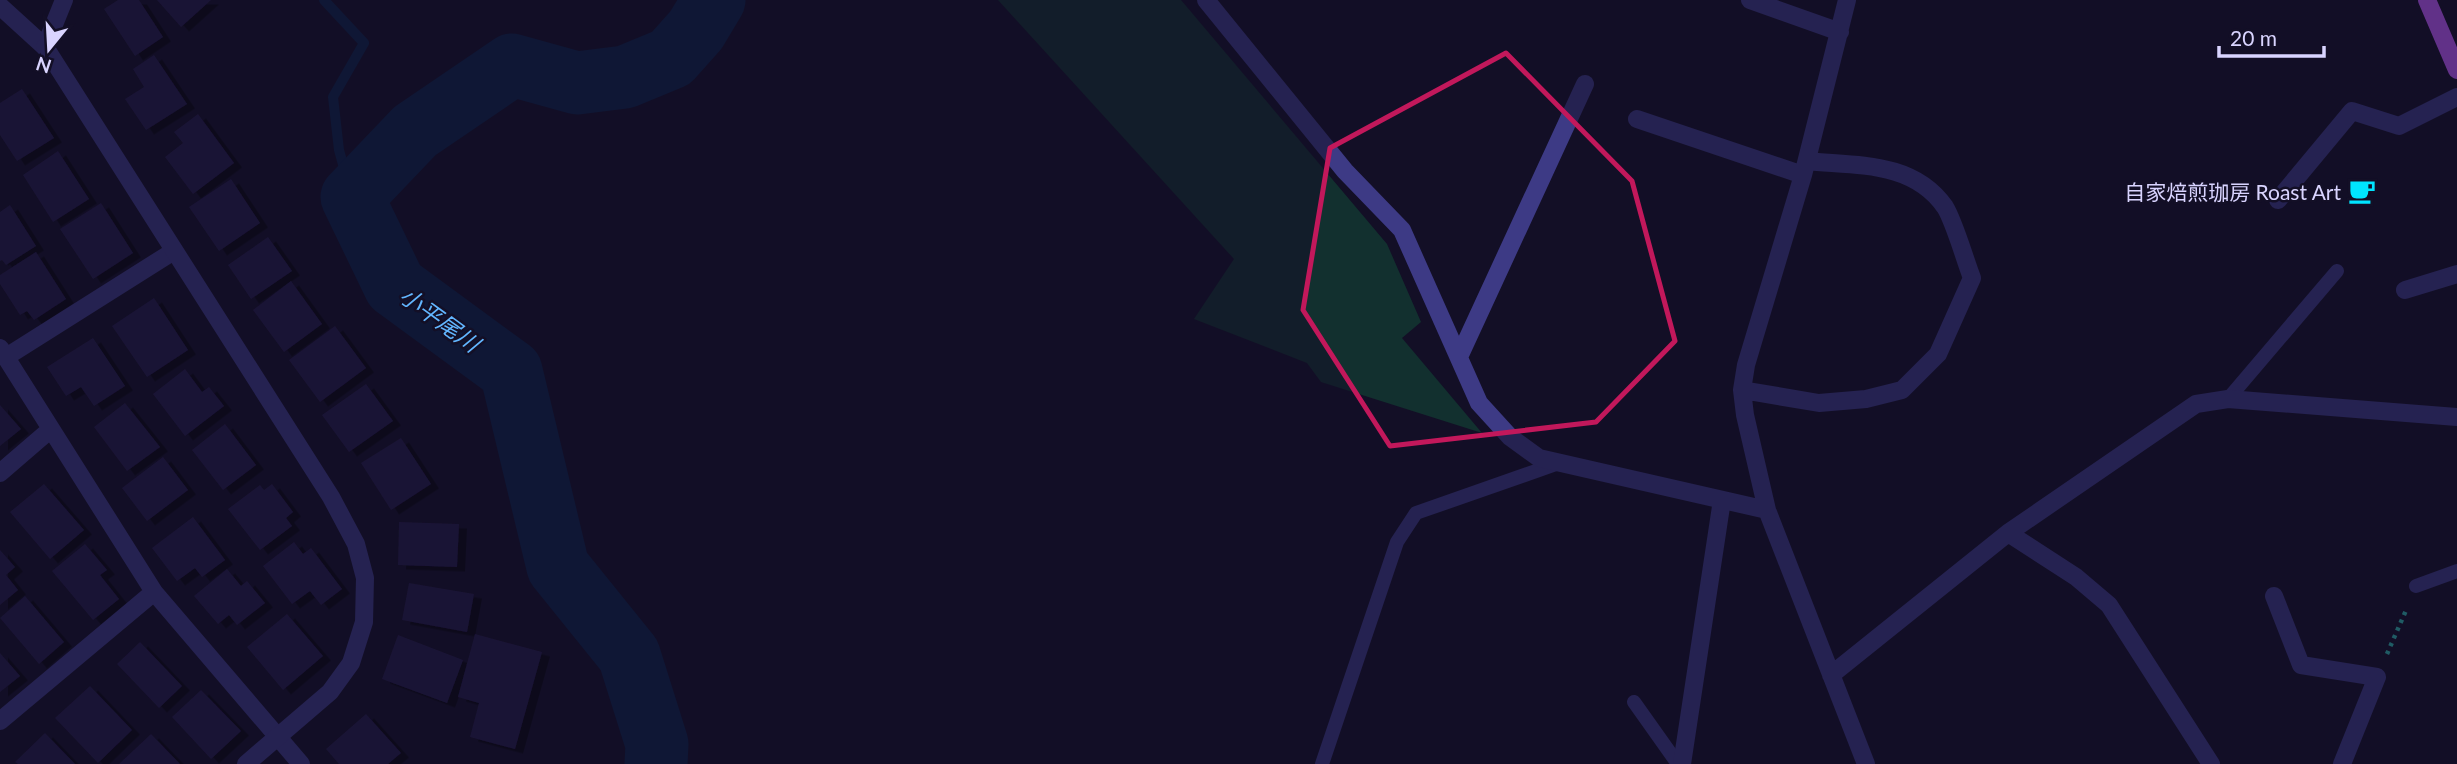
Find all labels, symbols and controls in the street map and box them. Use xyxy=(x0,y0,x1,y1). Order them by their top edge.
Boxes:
north arrow xyxy=(14,14,84,84)
scale bar xyxy=(2219,14,2324,58)
text: 20 m xyxy=(2230,25,2277,50)
text: N xyxy=(33,52,54,79)
cafe icon: 自家焙煎珈房 Roast Art xyxy=(2347,176,2377,206)
place label: 自家焙煎珈房 Roast Art xyxy=(2124,179,2341,204)
water label: 小平尾川 xyxy=(395,281,488,359)

